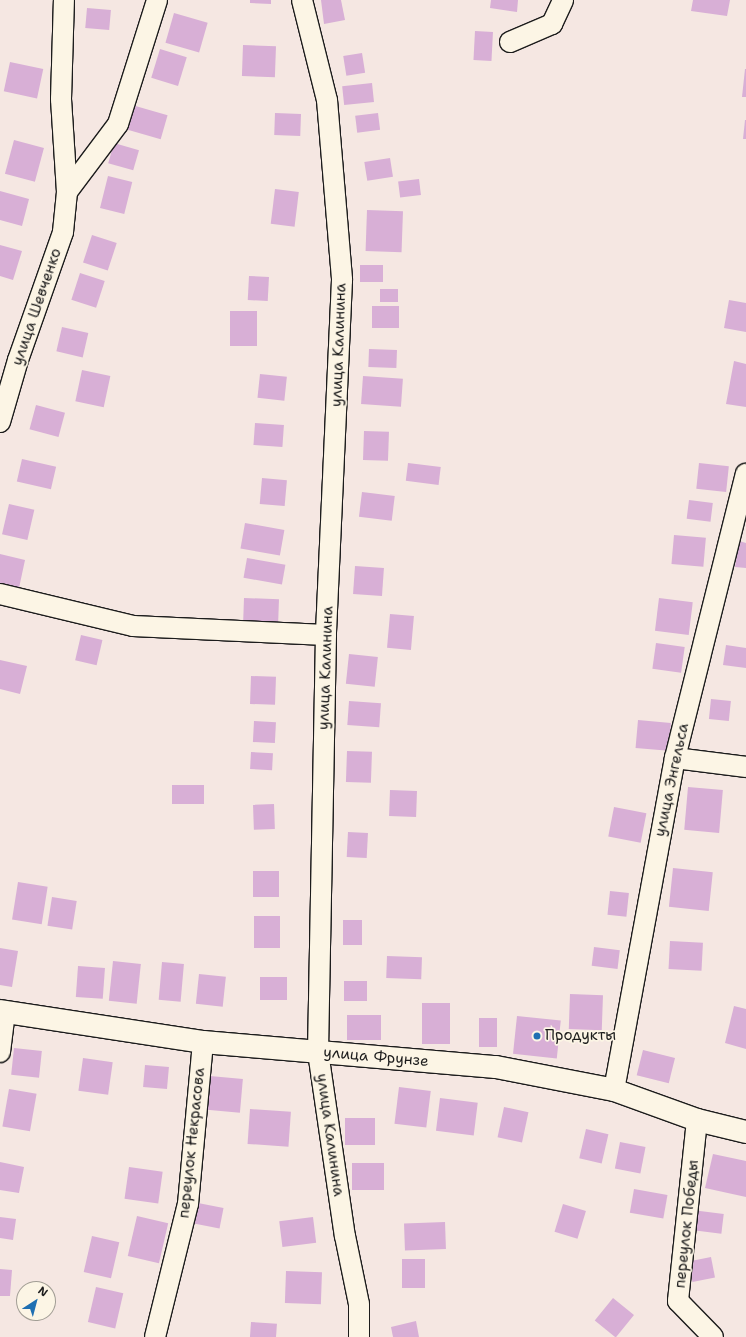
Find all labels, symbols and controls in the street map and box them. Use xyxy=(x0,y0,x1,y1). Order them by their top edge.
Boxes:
street label: улица Шевченко xyxy=(8,246,66,368)
street label: улица Калинина xyxy=(328,283,350,407)
street label: улица Калинина xyxy=(315,606,337,730)
street label: улица Энгельса xyxy=(651,722,693,838)
place label: Продукты xyxy=(545,1027,616,1045)
marker: Продукты xyxy=(532,1031,542,1041)
street label: улица Фрунзе xyxy=(323,1043,429,1071)
street label: переулок Некрасова xyxy=(175,1067,209,1219)
street label: улица Калинина xyxy=(312,1072,348,1198)
street label: переулок Победы xyxy=(671,1159,703,1289)
north arrow xyxy=(16,1281,56,1321)
text: N xyxy=(35,1283,51,1300)

